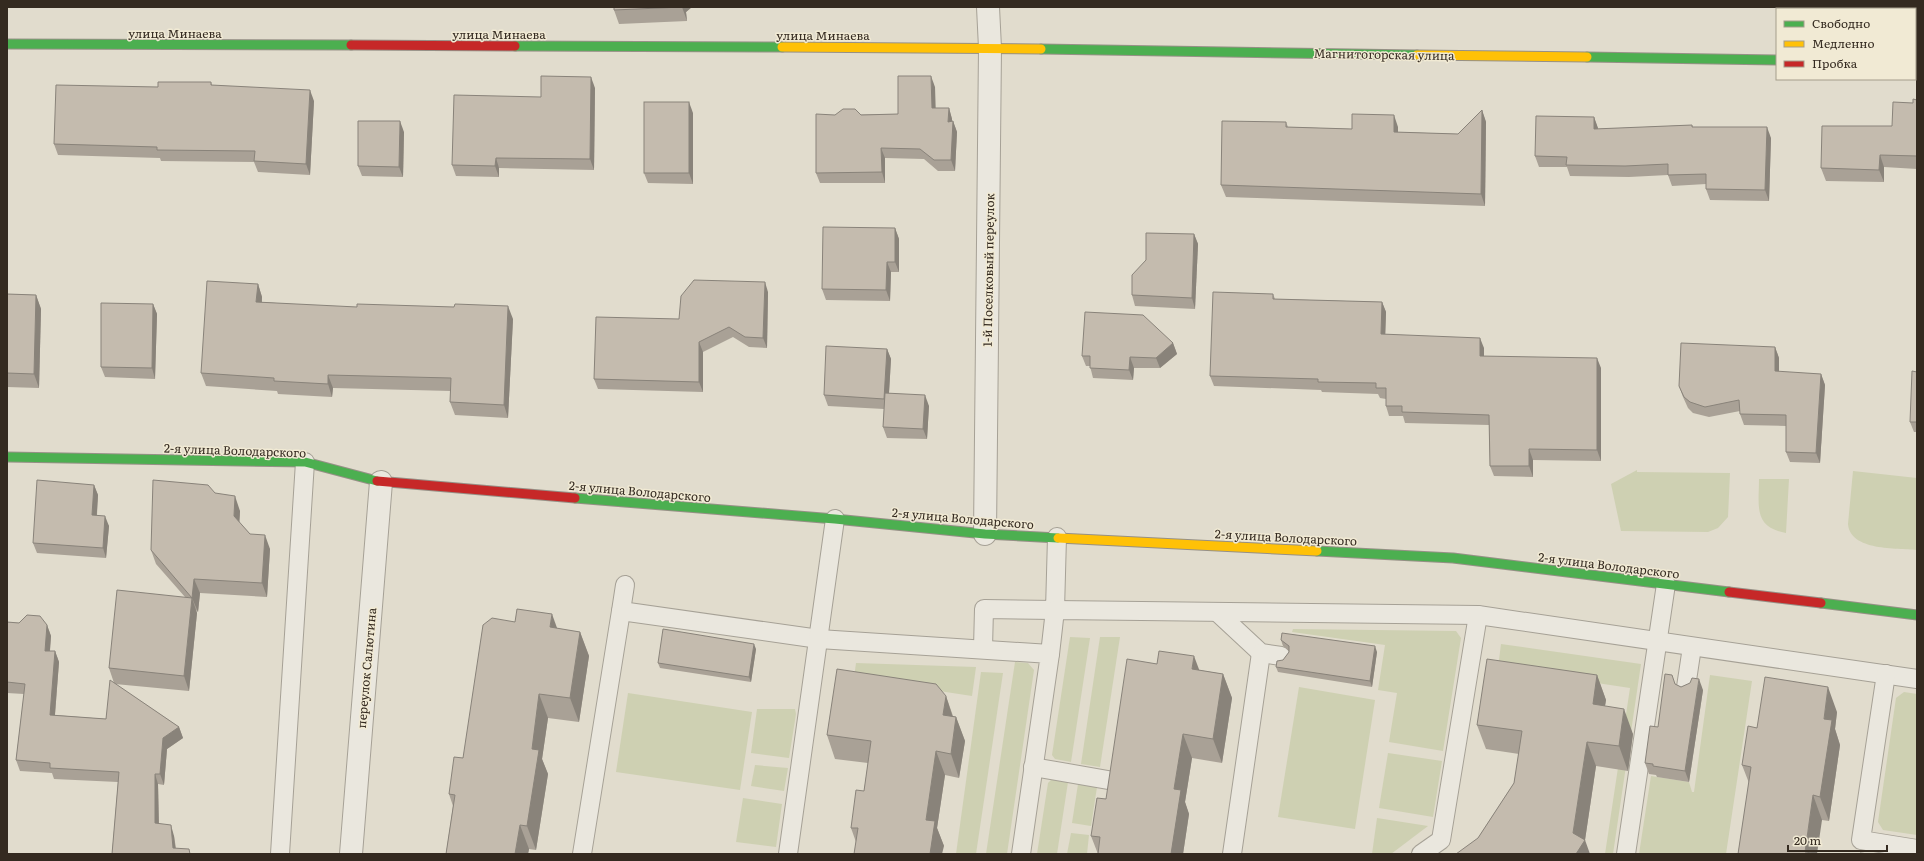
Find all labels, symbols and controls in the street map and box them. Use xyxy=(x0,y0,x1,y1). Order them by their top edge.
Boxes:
legend xyxy=(1776,8,1916,80)
text: Свободно xyxy=(1812,14,1870,32)
street label: улица Минаева xyxy=(128,24,222,42)
street label: улица Минаева xyxy=(452,25,546,43)
street label: улица Минаева xyxy=(776,26,870,44)
text: Медленно xyxy=(1812,34,1875,52)
street label: Магнитогорская улица xyxy=(1313,44,1455,64)
text: Пробка xyxy=(1812,54,1858,72)
street label: 1-й Поселковый переулок xyxy=(978,193,998,347)
street label: 2-я улица Володарского xyxy=(164,439,306,461)
street label: 2-я улица Володарского xyxy=(568,476,712,506)
street label: 2-я улица Володарского xyxy=(891,503,1035,533)
street label: 2-я улица Володарского xyxy=(1214,524,1358,550)
street label: 2-я улица Володарского xyxy=(1537,547,1681,583)
street label: переулок Салютина xyxy=(352,606,380,729)
scale bar xyxy=(1788,827,1887,853)
text: 20 m xyxy=(1794,831,1821,849)

